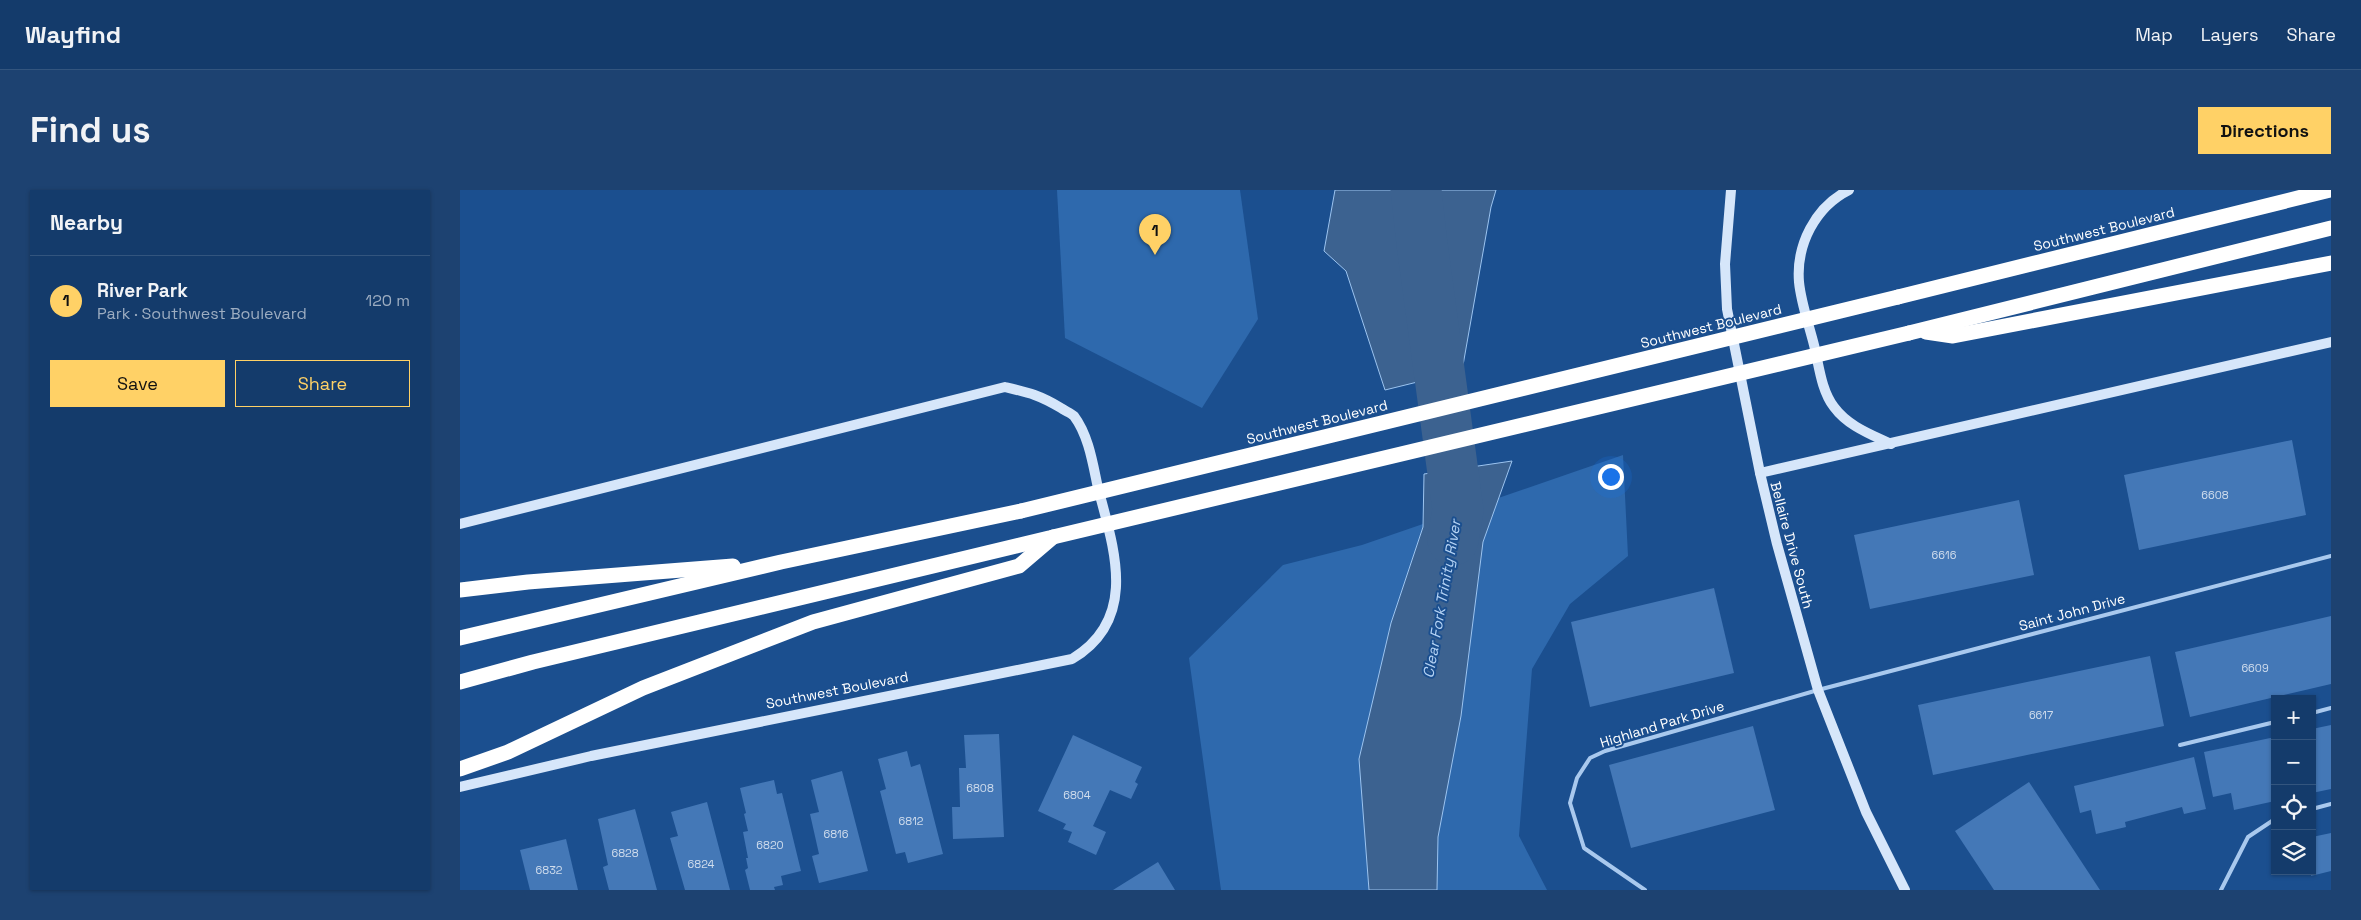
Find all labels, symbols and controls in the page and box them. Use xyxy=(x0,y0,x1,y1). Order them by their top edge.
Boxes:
text: Wayfind xyxy=(25,19,121,50)
text: Map xyxy=(2135,23,2173,46)
text: Layers xyxy=(2201,23,2258,46)
text: Share xyxy=(2286,23,2336,46)
button: Directions xyxy=(2198,107,2331,154)
text: Find us xyxy=(30,108,151,152)
street label: Southwest Boulevard xyxy=(2032,203,2176,255)
text: Nearby xyxy=(50,209,123,236)
pin: 1 xyxy=(1139,214,1171,255)
text: River Park xyxy=(97,278,188,303)
text: 1 xyxy=(62,290,70,311)
text: 120 m xyxy=(366,290,410,311)
street label: Southwest Boulevard xyxy=(1639,300,1783,352)
text: Park · Southwest Boulevard xyxy=(97,303,307,324)
button: Save xyxy=(50,360,225,407)
button: Share xyxy=(235,360,410,407)
street label: Southwest Boulevard xyxy=(1245,396,1389,448)
your location xyxy=(1598,464,1624,490)
street label: Bellaire Drive South xyxy=(1766,480,1818,610)
house number: 6608 xyxy=(2201,488,2229,502)
water label: Clear Fork Trinity River xyxy=(1418,517,1465,679)
house number: 6616 xyxy=(1932,548,1957,562)
street label: Saint John Drive xyxy=(2017,589,2127,635)
house number: 6609 xyxy=(2241,661,2269,675)
street label: Southwest Boulevard xyxy=(764,667,910,713)
map controls xyxy=(2271,695,2316,875)
button: + xyxy=(2271,695,2316,740)
street label: Highland Park Drive xyxy=(1598,697,1726,751)
house number: 6617 xyxy=(2029,708,2053,722)
button: − xyxy=(2271,740,2316,785)
house number: 6808 xyxy=(966,781,994,795)
button: locate xyxy=(2271,785,2316,830)
house number: 6804 xyxy=(1063,788,1091,802)
house number: 6812 xyxy=(899,814,924,828)
house number: 6816 xyxy=(824,827,849,841)
button: layers xyxy=(2271,830,2316,875)
house number: 6820 xyxy=(756,838,784,852)
house number: 6828 xyxy=(611,846,639,860)
house number: 6824 xyxy=(688,857,715,871)
house number: 6832 xyxy=(536,863,563,877)

